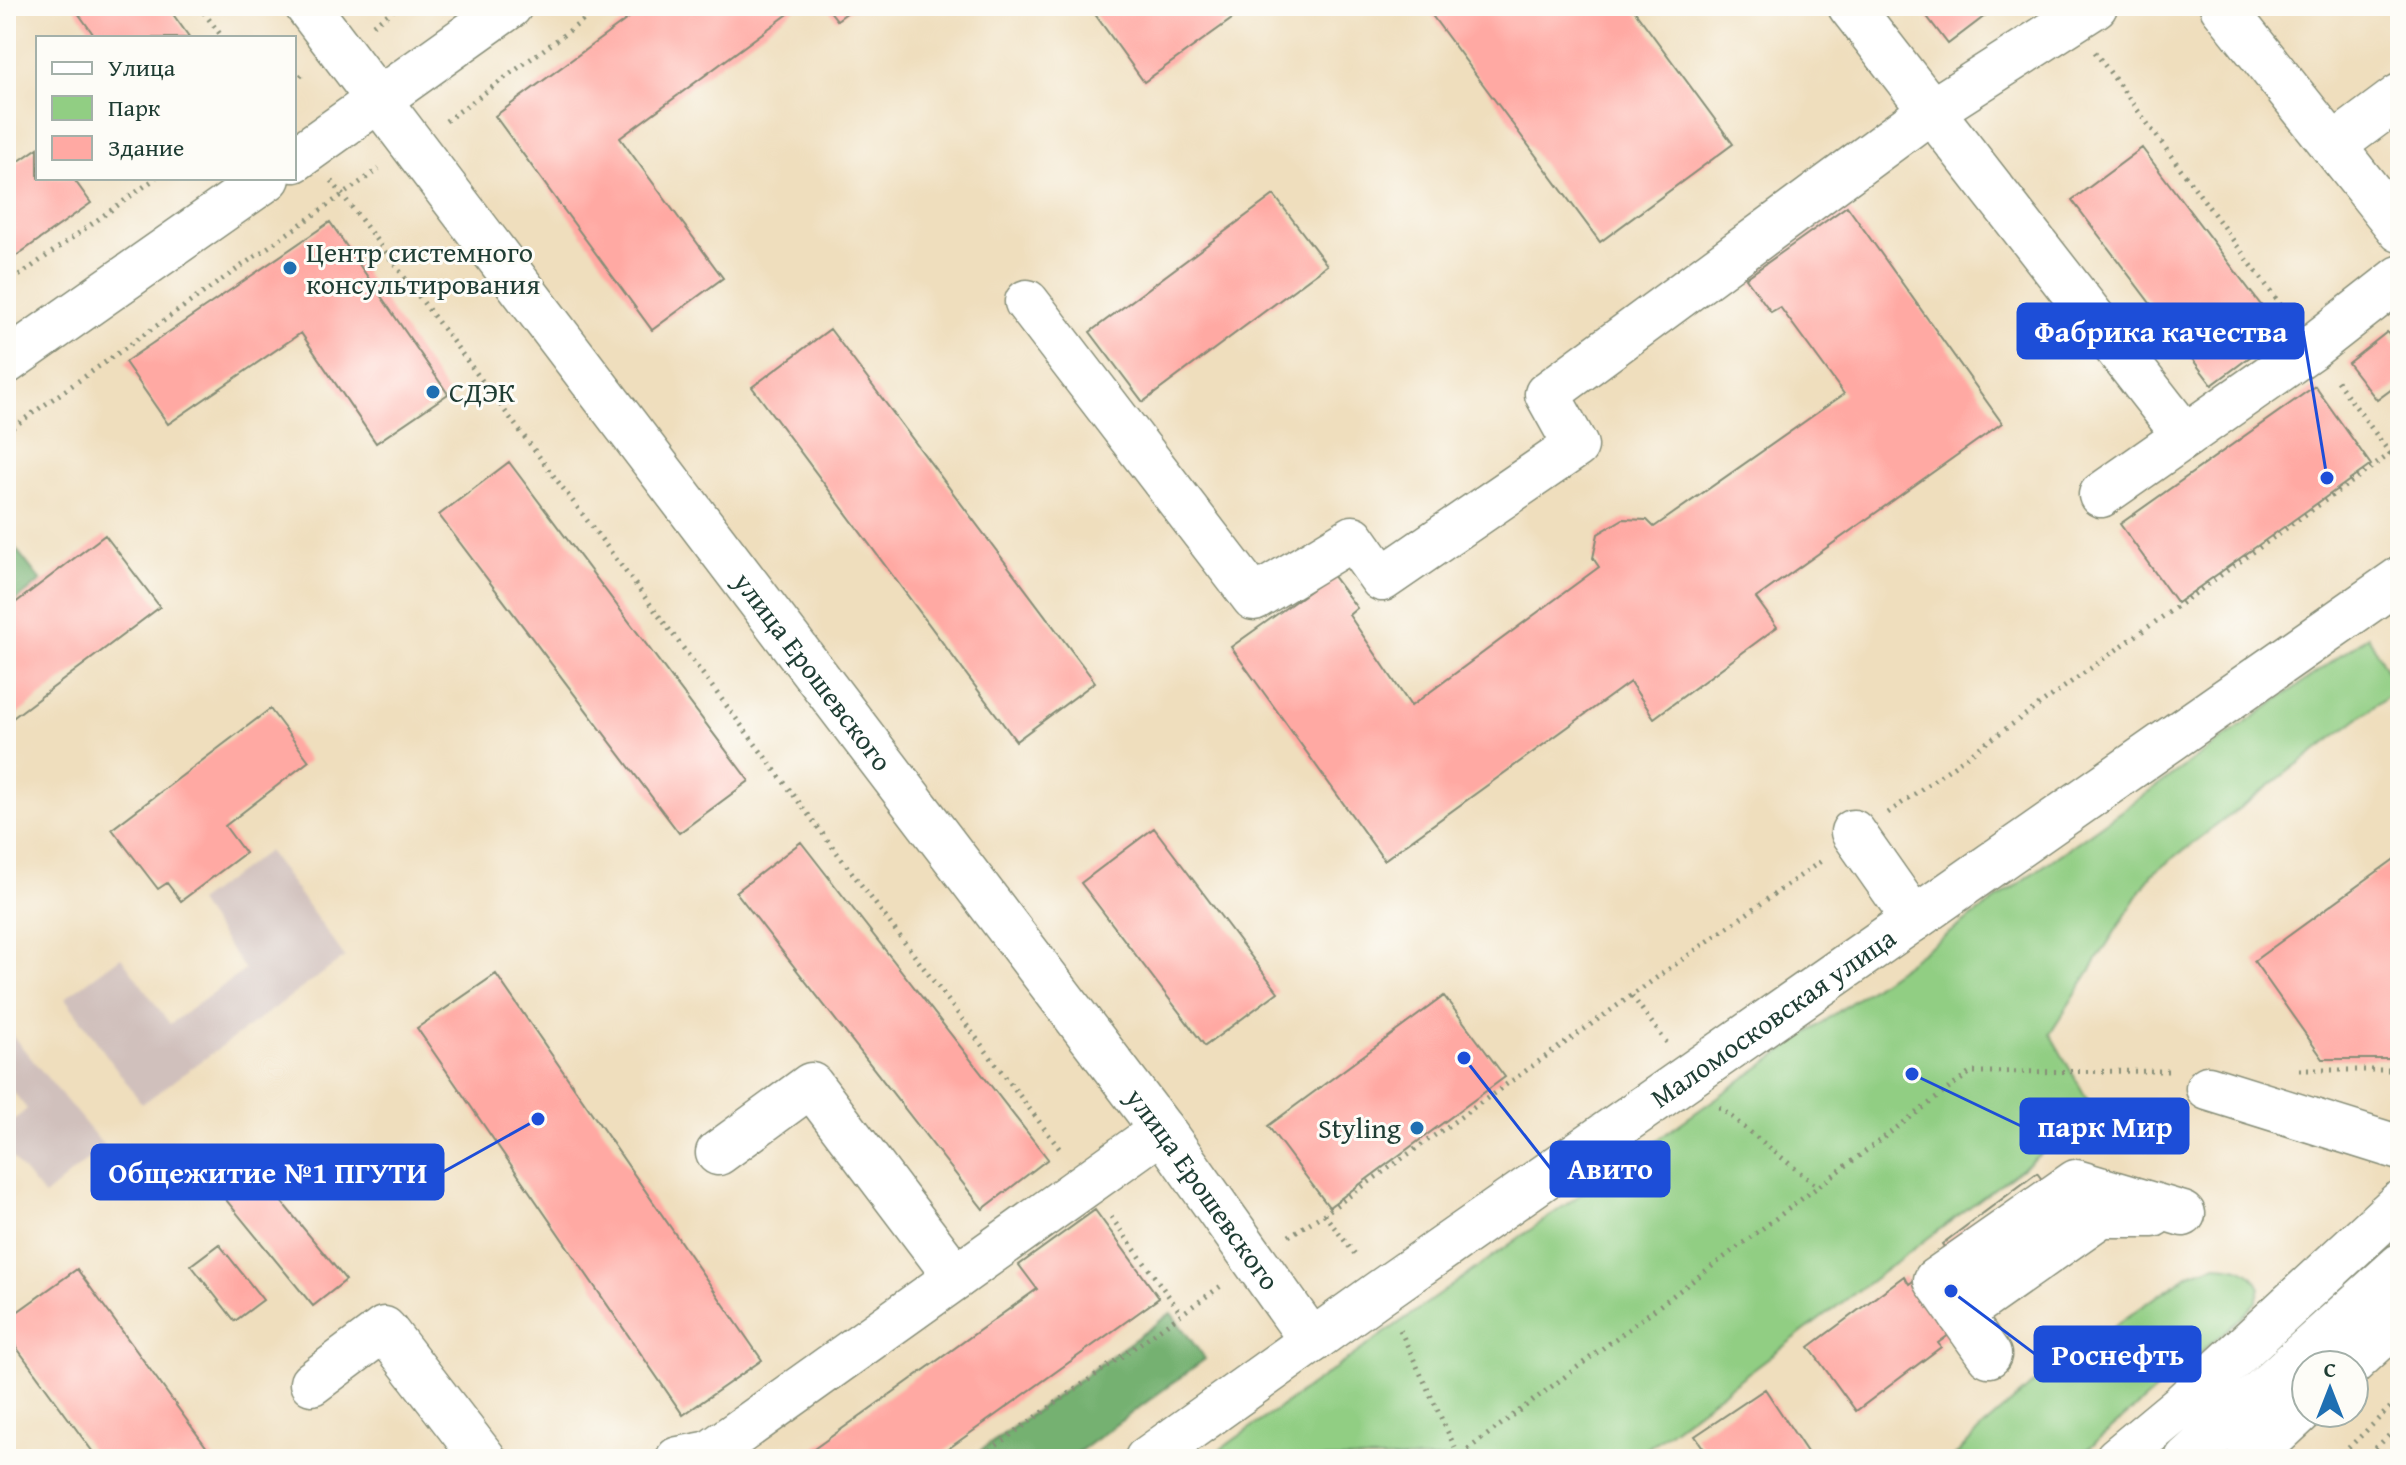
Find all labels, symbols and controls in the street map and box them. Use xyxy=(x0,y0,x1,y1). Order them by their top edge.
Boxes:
legend xyxy=(36,36,296,180)
text: Улица xyxy=(108,50,176,85)
text: Парк xyxy=(108,90,161,125)
text: Здание xyxy=(108,130,184,165)
place label: Центр системного консультирования xyxy=(306,231,540,304)
marker: Центр системного консультирования xyxy=(281,259,299,277)
callout: Фабрика качества xyxy=(2018,304,2303,358)
text: Фабрика качества xyxy=(2034,309,2288,353)
place label: СДЭК xyxy=(449,371,515,412)
marker: СДЭК xyxy=(424,383,442,401)
street label: улица Ерошевского xyxy=(724,562,903,779)
street label: Маломосковская улица xyxy=(1642,917,1904,1117)
street label: улица Ерошевского xyxy=(1116,1078,1290,1298)
callout: парк Мир xyxy=(2021,1099,2188,1153)
text: парк Мир xyxy=(2037,1104,2173,1148)
place label: Styling xyxy=(1318,1107,1401,1148)
marker: Styling xyxy=(1408,1119,1426,1137)
callout: Авито xyxy=(1551,1142,1669,1196)
callout: Общежитие №1 ПГУТИ xyxy=(92,1145,443,1199)
text: Авито xyxy=(1567,1146,1653,1190)
text: Общежитие №1 ПГУТИ xyxy=(109,1150,427,1194)
callout: Роснефть xyxy=(2035,1327,2200,1381)
text: Роснефть xyxy=(2052,1332,2184,1376)
north arrow xyxy=(2290,1349,2370,1429)
text: С xyxy=(2324,1353,2336,1385)

